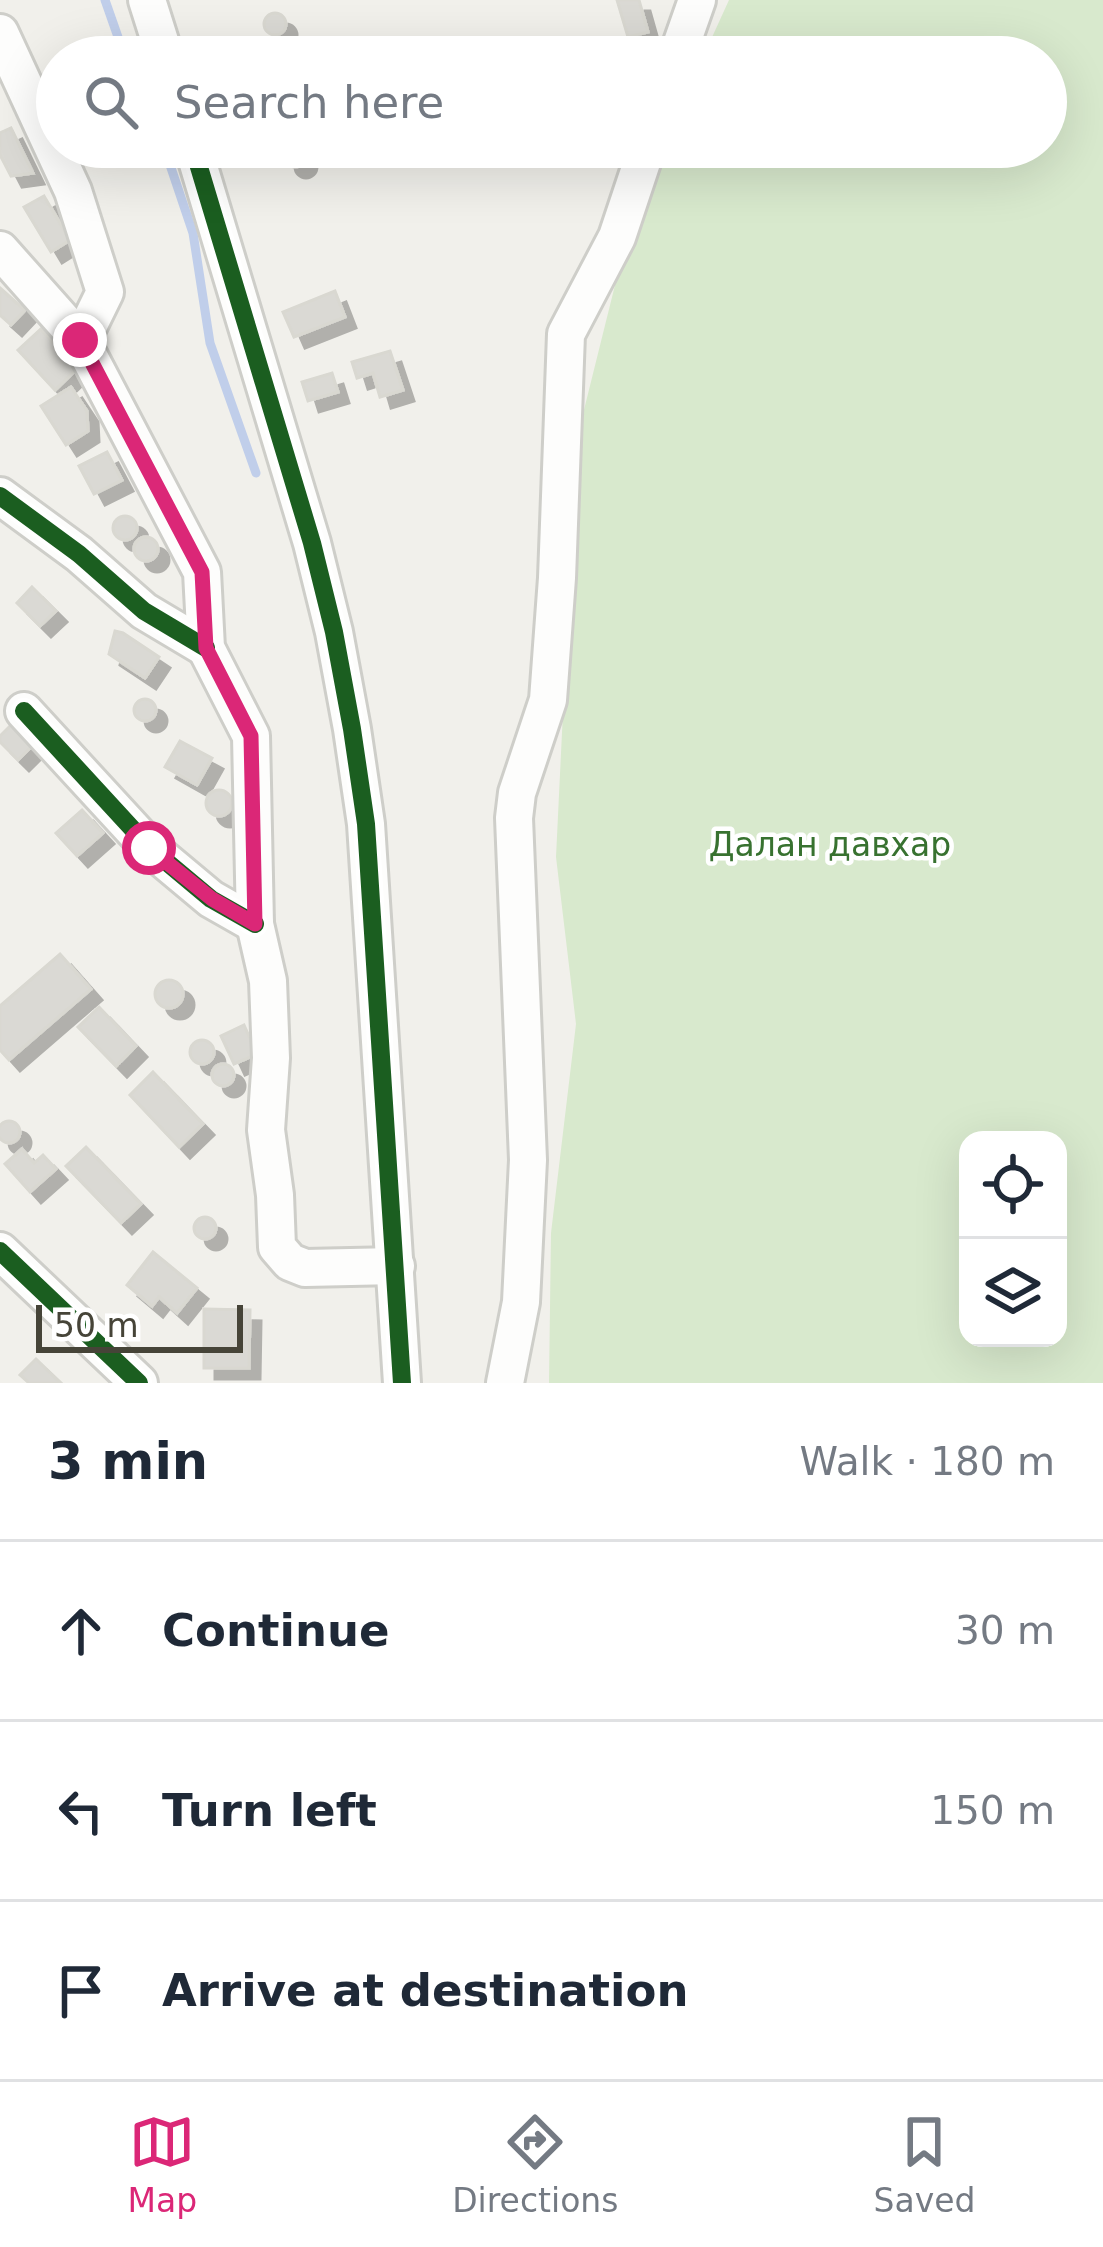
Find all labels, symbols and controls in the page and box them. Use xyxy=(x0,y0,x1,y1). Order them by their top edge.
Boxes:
search box xyxy=(36,36,1067,168)
icon: search xyxy=(78,69,144,135)
text: Search here xyxy=(174,76,444,129)
route end xyxy=(53,313,107,367)
route start xyxy=(122,821,176,875)
park label: Далан давхар xyxy=(709,825,951,864)
map controls xyxy=(959,1131,1067,1347)
button: locate xyxy=(959,1131,1067,1239)
button: layers xyxy=(959,1239,1067,1347)
scale bar xyxy=(36,1299,243,1352)
text: 50 m xyxy=(54,1306,139,1345)
text: 3 min xyxy=(48,1432,208,1491)
text: Walk · 180 m xyxy=(800,1439,1055,1484)
icon: ahead xyxy=(48,1598,114,1664)
text: Continue xyxy=(162,1604,390,1657)
text: 30 m xyxy=(955,1608,1055,1653)
icon: left xyxy=(48,1778,114,1844)
text: Turn left xyxy=(162,1784,377,1837)
text: 150 m xyxy=(930,1788,1055,1833)
icon: arrive xyxy=(48,1958,114,2024)
text: Arrive at destination xyxy=(162,1964,688,2017)
tab: Map xyxy=(128,2109,197,2220)
tab: Directions xyxy=(452,2109,618,2220)
tab: Saved xyxy=(874,2109,975,2220)

